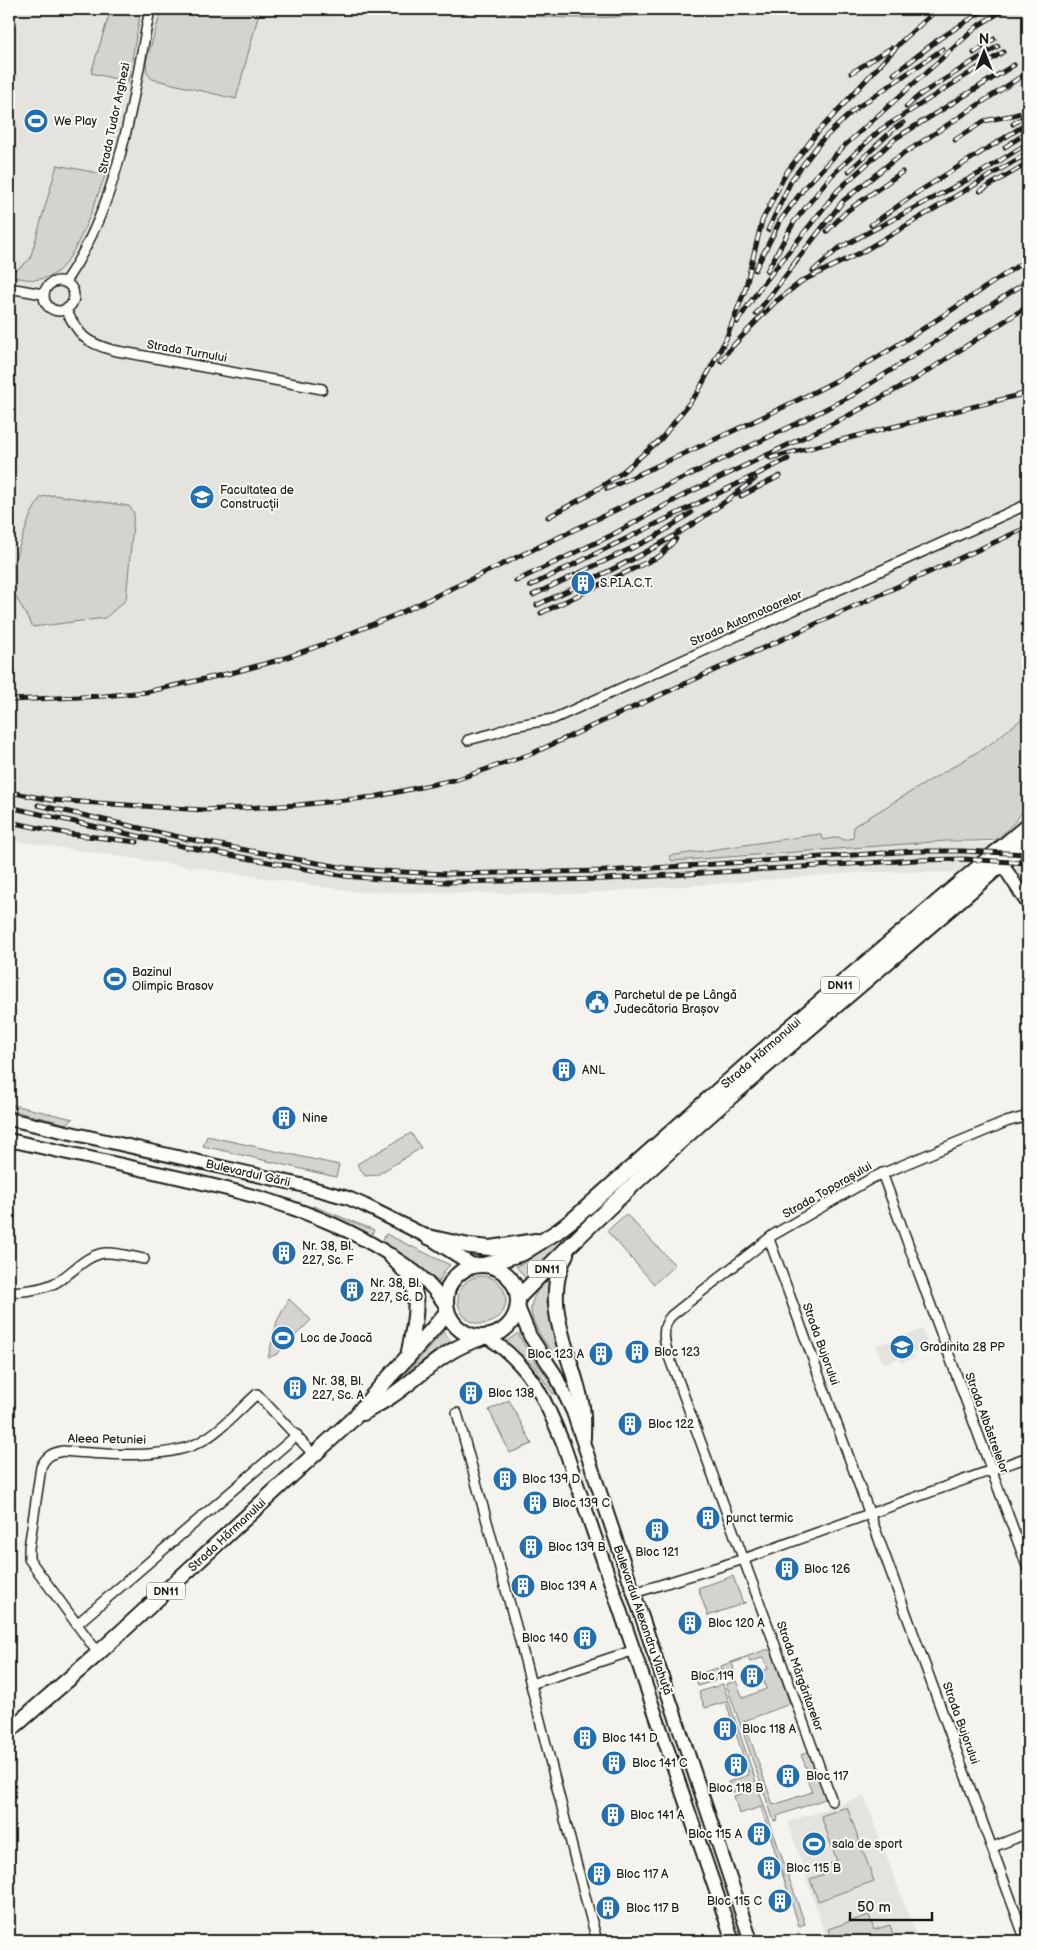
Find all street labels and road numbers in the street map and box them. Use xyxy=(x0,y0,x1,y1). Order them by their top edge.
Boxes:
street label: Strada Tudor Arghezi xyxy=(95,61,134,175)
street label: Strada Turnului xyxy=(146,337,228,366)
street label: Strada Automotoarelor xyxy=(688,587,805,650)
road number: DN11 xyxy=(821,976,859,994)
street label: Strada Hărmanului xyxy=(718,1014,804,1092)
street label: Bulevardul Gării xyxy=(204,1156,292,1191)
street label: Strada Toporașului xyxy=(780,1159,875,1222)
road number: DN11 xyxy=(528,1260,566,1278)
street label: Strada Bujorului xyxy=(799,1301,842,1388)
street label: Strada Albăstrelelor xyxy=(961,1371,1012,1476)
street label: Aleea Petuniei xyxy=(68,1431,146,1448)
street label: Strada Hărmanului xyxy=(185,1495,269,1575)
street label: Bulevardul Alexandru Vlahuță xyxy=(610,1543,675,1697)
road number: DN11 xyxy=(147,1582,185,1600)
street label: Strada Mărgăritarelor xyxy=(773,1619,827,1734)
street label: Strada Bujorului xyxy=(939,1680,982,1767)

